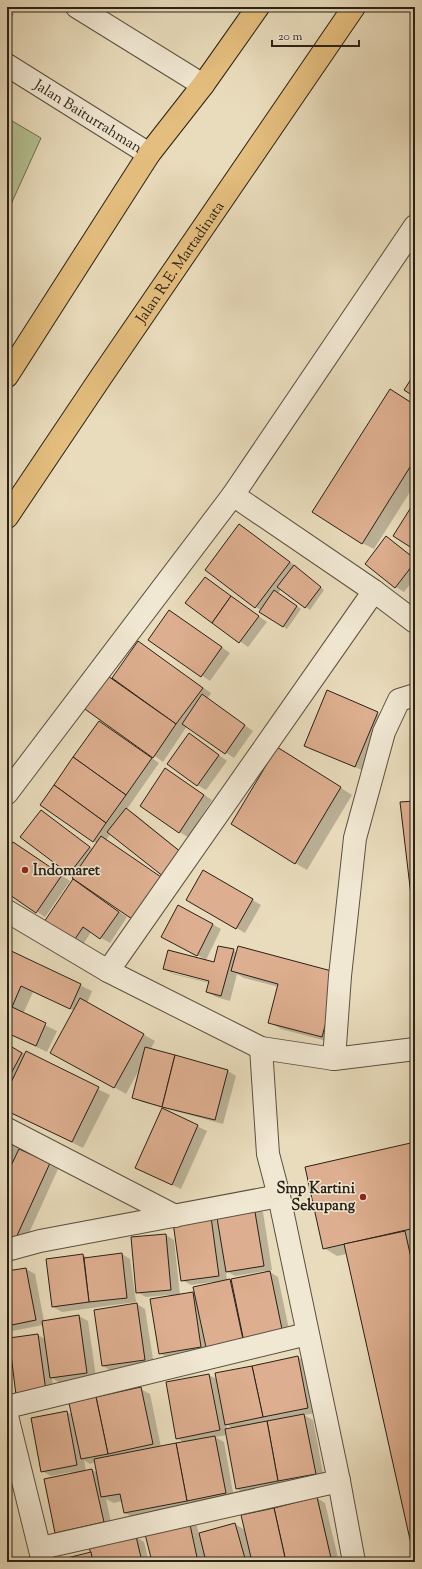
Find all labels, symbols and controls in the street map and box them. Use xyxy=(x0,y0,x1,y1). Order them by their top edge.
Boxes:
scale bar xyxy=(272,22,359,48)
text: 20 m xyxy=(278,28,303,46)
street label: Jalan Baiturrahman xyxy=(29,75,146,159)
street label: Jalan R.E. Martadinata xyxy=(131,198,230,329)
place label: Indomaret xyxy=(33,861,101,882)
marker: Indomaret xyxy=(20,865,30,875)
place label: Smp Kartini Sekupang xyxy=(277,1179,356,1217)
marker: Smp Kartini Sekupang xyxy=(358,1192,368,1202)

